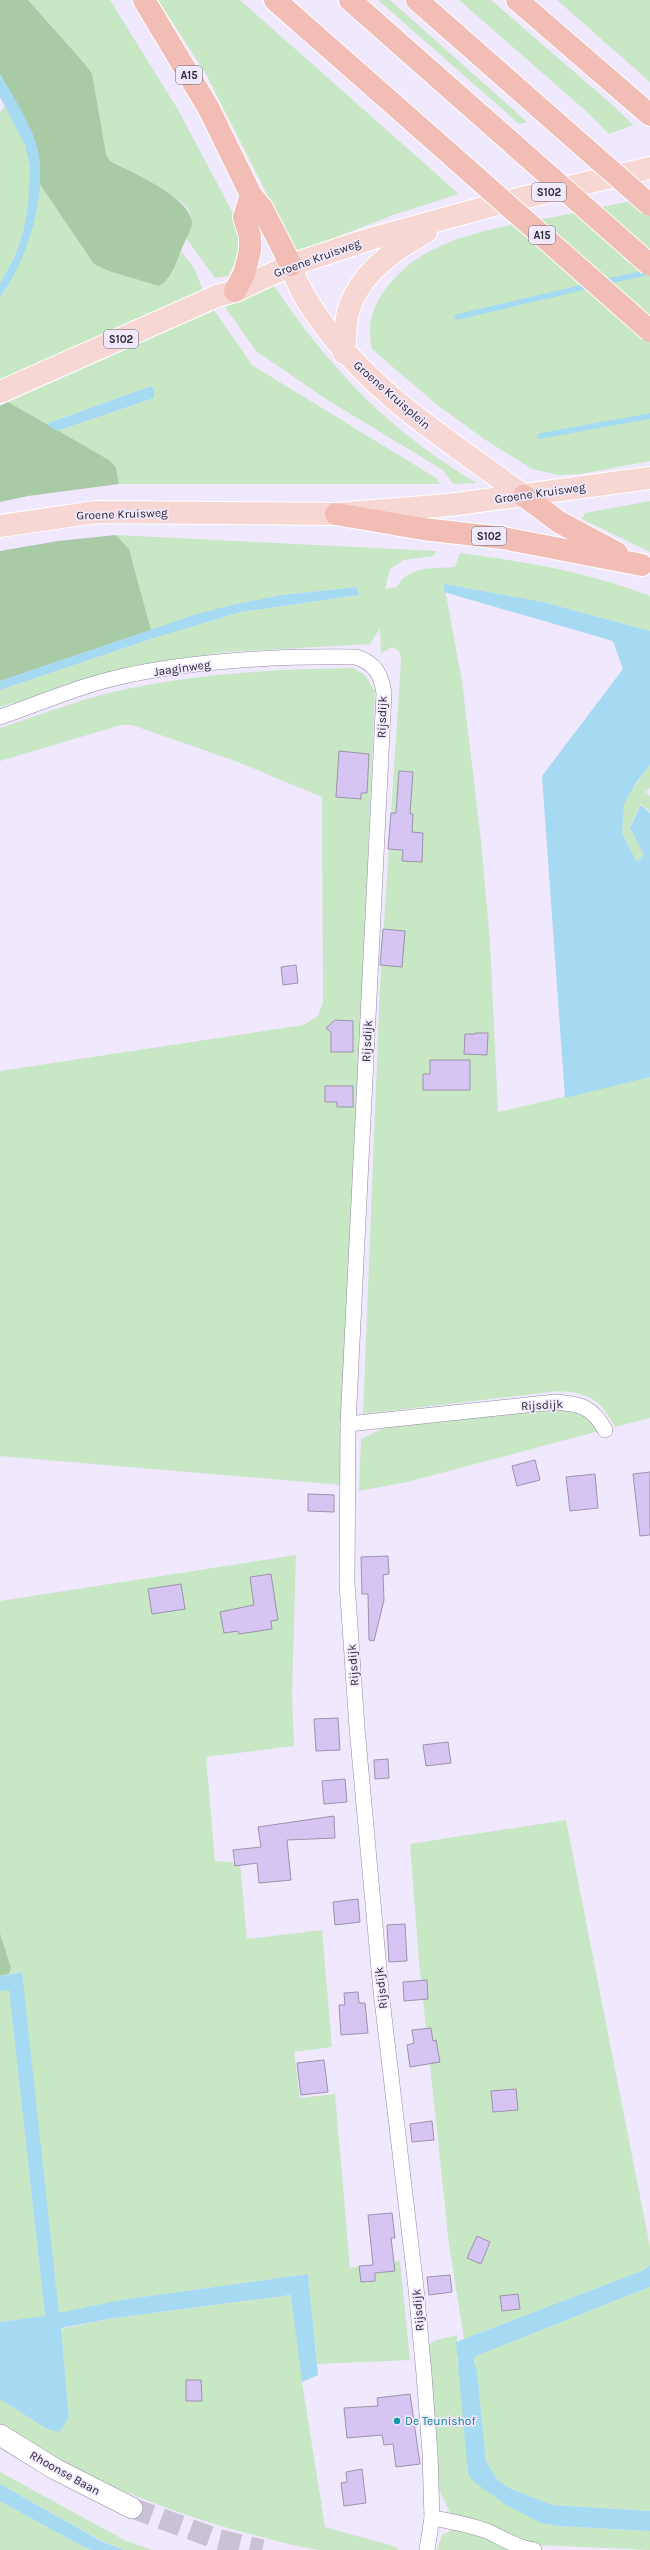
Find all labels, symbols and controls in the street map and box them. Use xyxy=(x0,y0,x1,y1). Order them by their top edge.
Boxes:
road number: A15 xyxy=(176,66,202,84)
road number: S102 xyxy=(532,183,566,201)
road number: A15 xyxy=(529,226,555,244)
street label: Groene Kruisweg xyxy=(272,236,363,280)
road number: S102 xyxy=(104,330,138,348)
street label: Groene Kruisplein xyxy=(351,358,433,432)
street label: Groene Kruisweg xyxy=(494,480,586,506)
street label: Groene Kruisweg xyxy=(76,505,168,523)
road number: S102 xyxy=(472,527,506,545)
street label: Jaaginweg xyxy=(153,657,212,679)
street label: Rijsdijk xyxy=(374,695,390,738)
street label: Rijsdijk xyxy=(359,1019,375,1062)
street label: Rijsdijk xyxy=(521,1397,564,1413)
street label: Rijsdijk xyxy=(345,1643,361,1687)
street label: Rijsdijk xyxy=(372,1966,390,2010)
street label: Rijsdijk xyxy=(409,2288,427,2332)
place label: De Teunishof xyxy=(405,2414,476,2428)
marker: De Teunishof xyxy=(392,2416,402,2426)
street label: Rhoonse Baan xyxy=(27,2448,103,2498)

